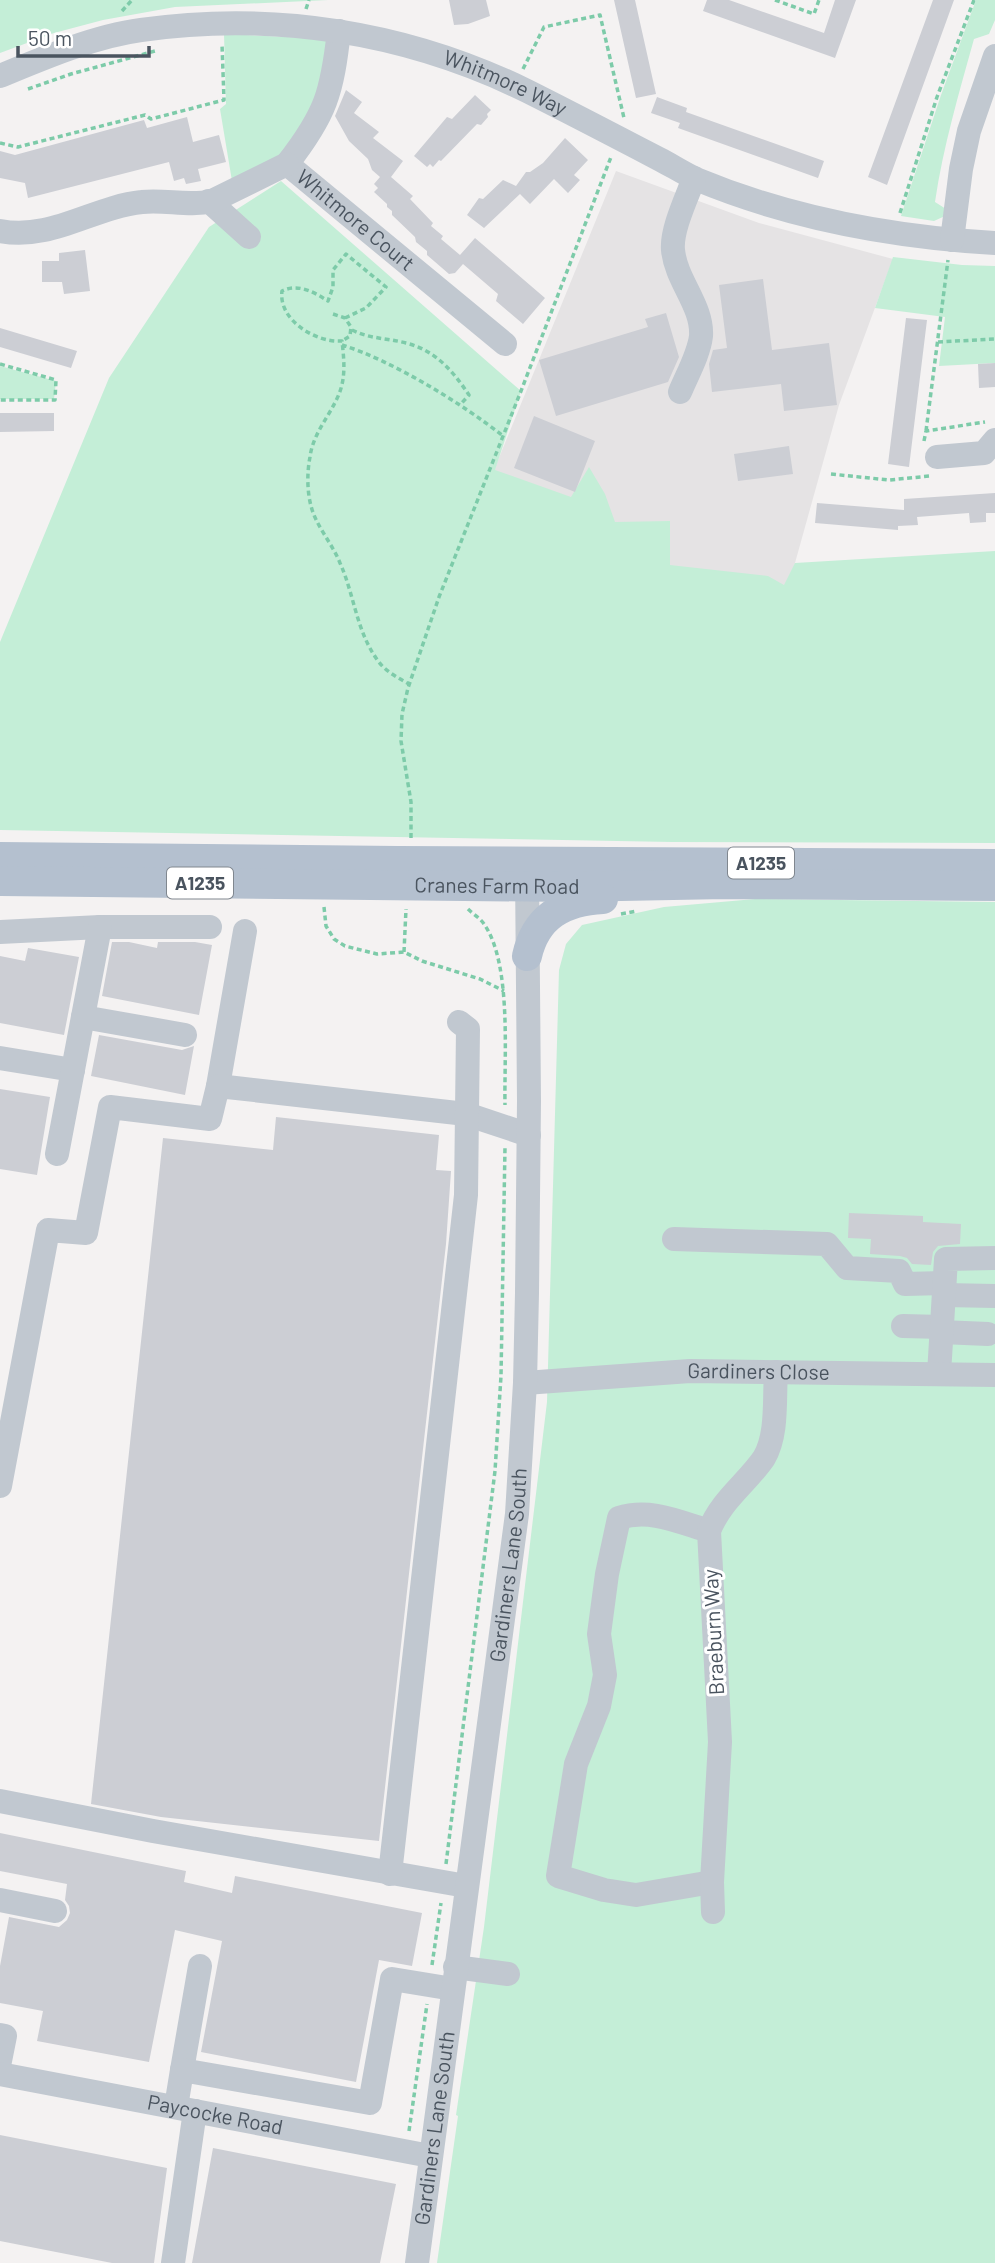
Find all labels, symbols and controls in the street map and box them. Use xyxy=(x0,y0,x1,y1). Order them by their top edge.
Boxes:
scale bar xyxy=(18,14,149,58)
text: 50 m xyxy=(28,25,72,50)
street label: Whitmore Way xyxy=(441,44,572,120)
street label: Whitmore Court xyxy=(292,163,420,275)
road number: A1235 xyxy=(728,848,794,878)
road number: A1235 xyxy=(167,868,233,898)
street label: Cranes Farm Road xyxy=(414,871,580,898)
street label: Gardiners Close xyxy=(687,1357,830,1384)
street label: Gardiners Lane South xyxy=(483,1467,531,1663)
street label: Braeburn Way xyxy=(697,1568,728,1696)
street label: Gardiners Lane South xyxy=(408,2030,459,2226)
street label: Paycocke Road xyxy=(146,2088,285,2139)

